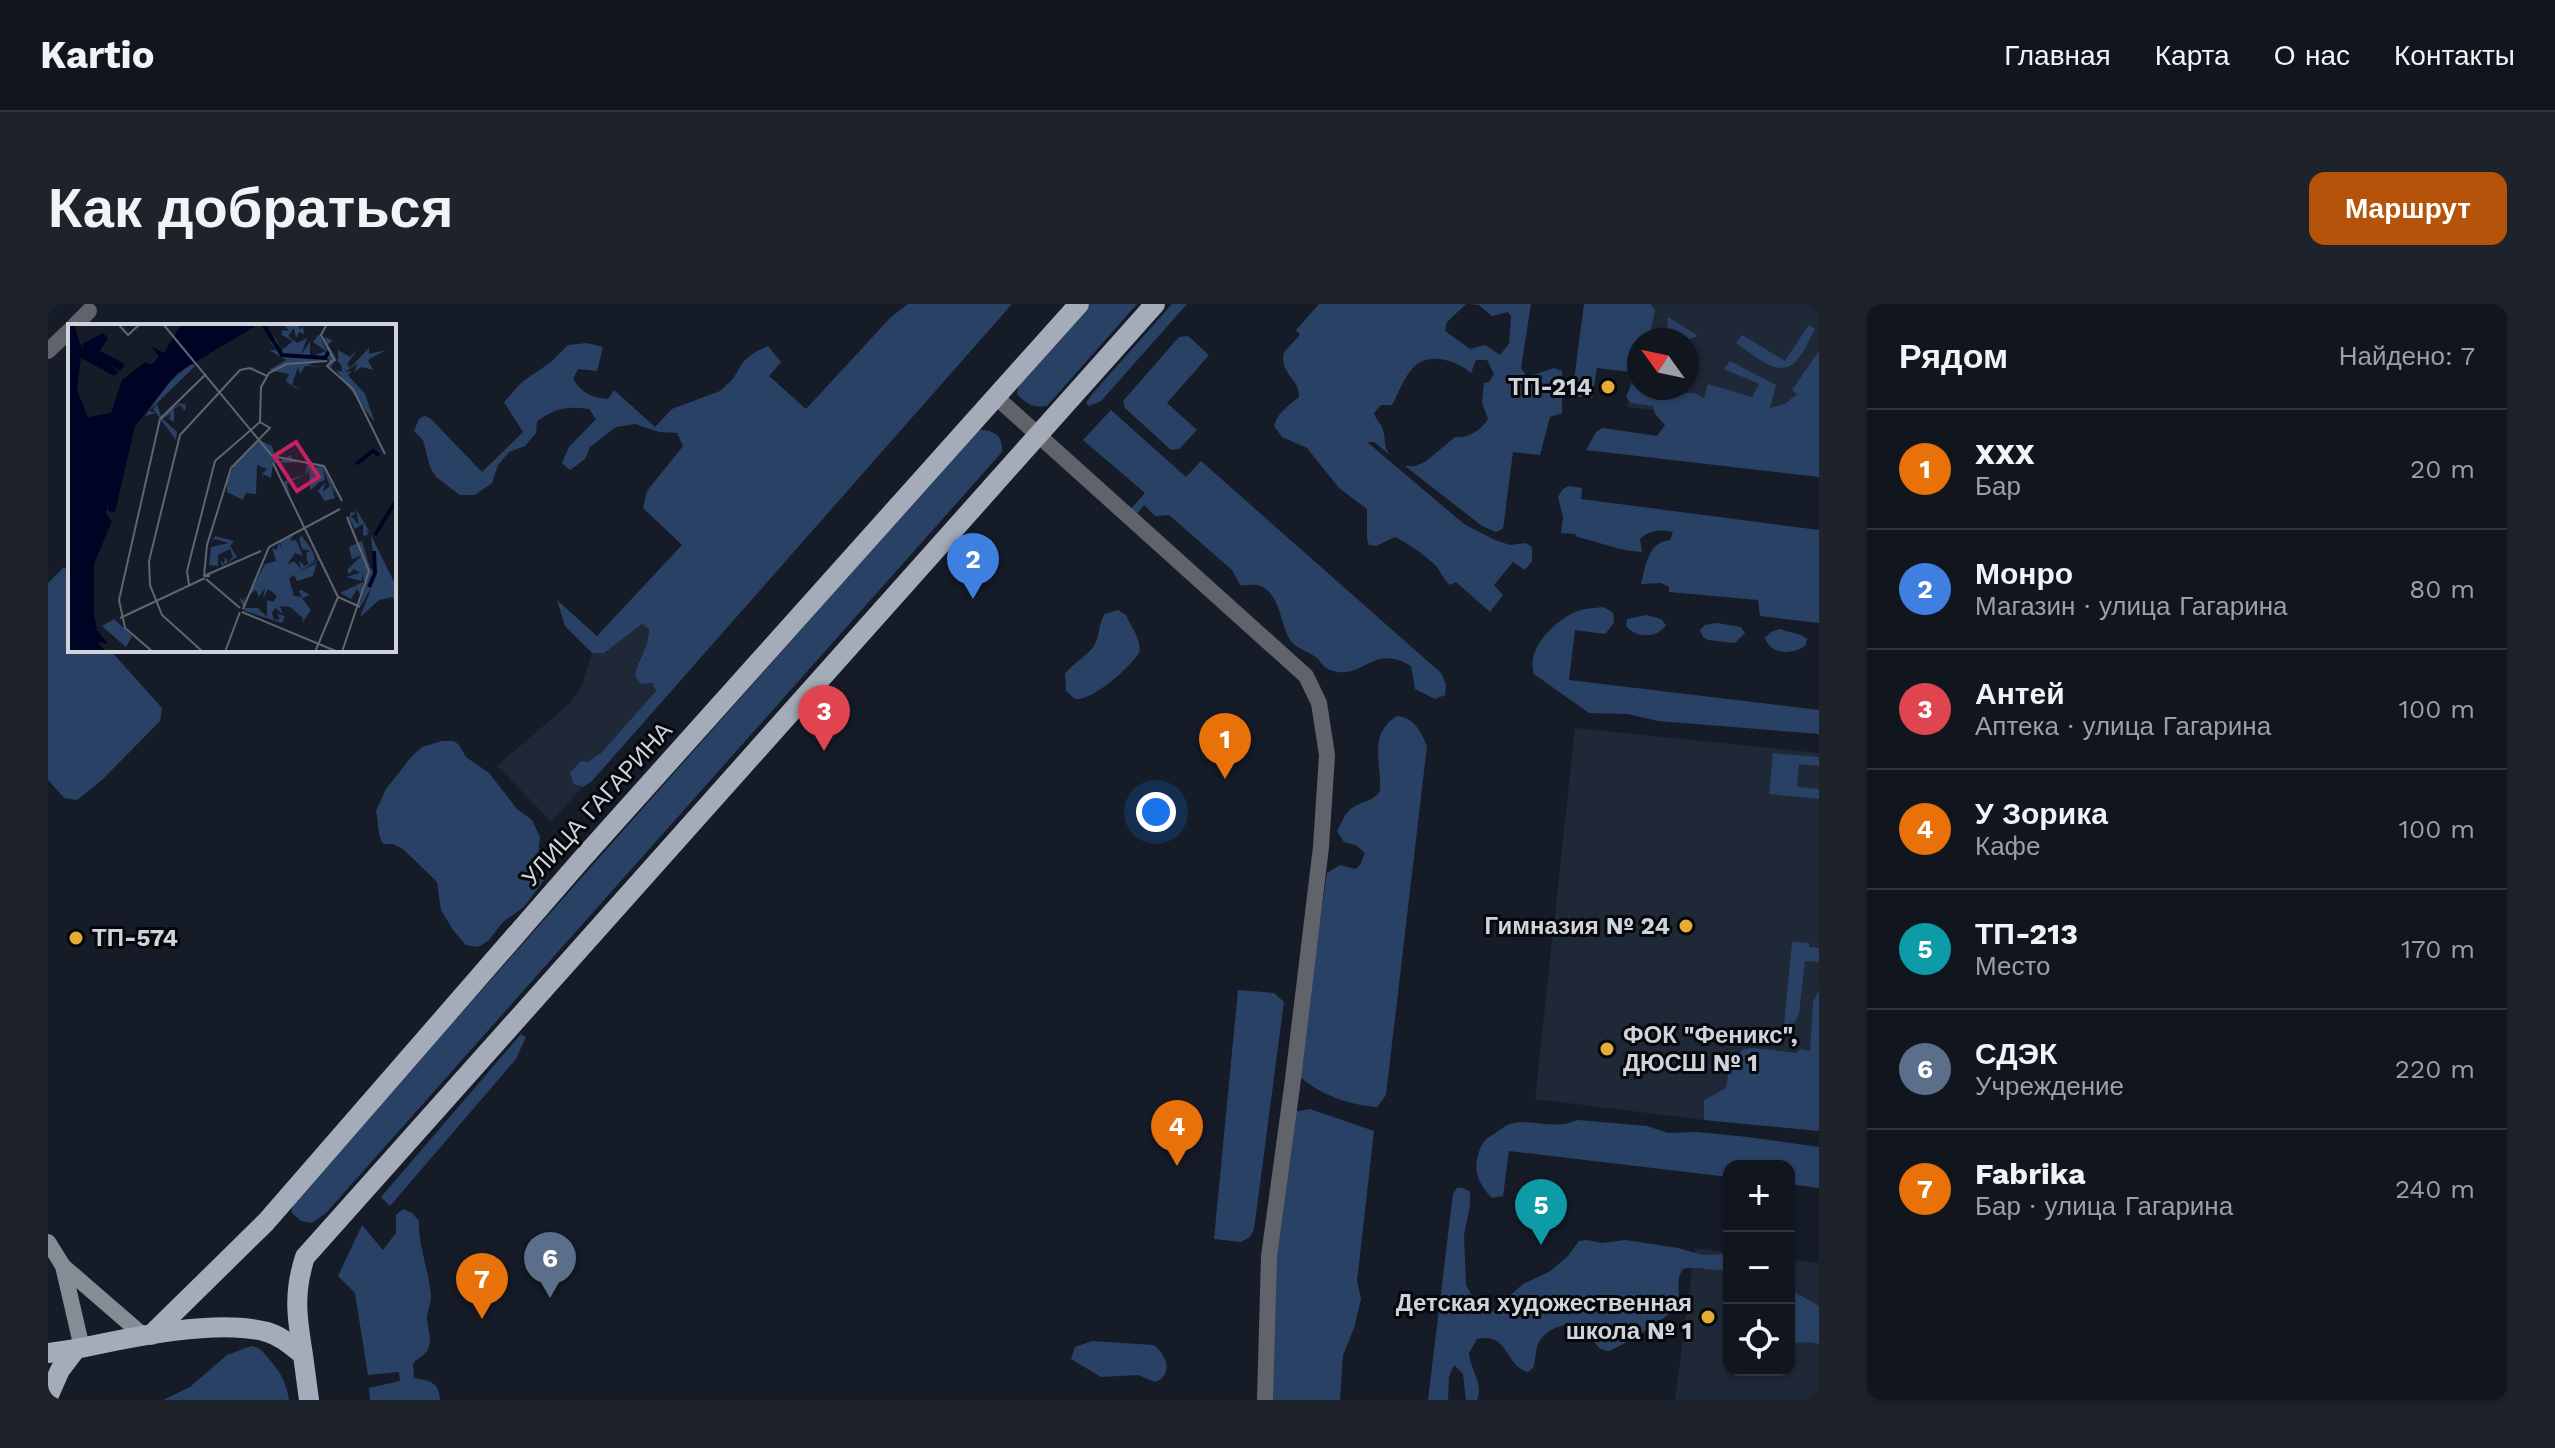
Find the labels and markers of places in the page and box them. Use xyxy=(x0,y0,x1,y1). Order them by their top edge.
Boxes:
place label: ТП-214 xyxy=(1508,373,1592,401)
marker: ТП-214 xyxy=(1599,378,1617,396)
pin: 2 xyxy=(947,533,999,599)
pin: 3 xyxy=(798,685,850,751)
pin: 1 xyxy=(1199,713,1251,779)
place label: Гимназия № 24 xyxy=(1484,912,1670,940)
marker: Гимназия № 24 xyxy=(1677,917,1695,935)
place label: ТП-574 xyxy=(92,924,178,952)
marker: ТП-574 xyxy=(67,929,85,947)
place label: ФОК "Феникс", ДЮСШ № 1 xyxy=(1623,1021,1798,1077)
marker: ФОК "Феникс", ДЮСШ № 1 xyxy=(1598,1040,1616,1058)
pin: 4 xyxy=(1151,1100,1203,1166)
pin: 5 xyxy=(1515,1179,1567,1245)
pin: 6 xyxy=(524,1232,576,1298)
pin: 7 xyxy=(456,1253,508,1319)
place label: Детская художественная школа № 1 xyxy=(1396,1289,1692,1345)
marker: Детская художественная школа № 1 xyxy=(1699,1308,1717,1326)

